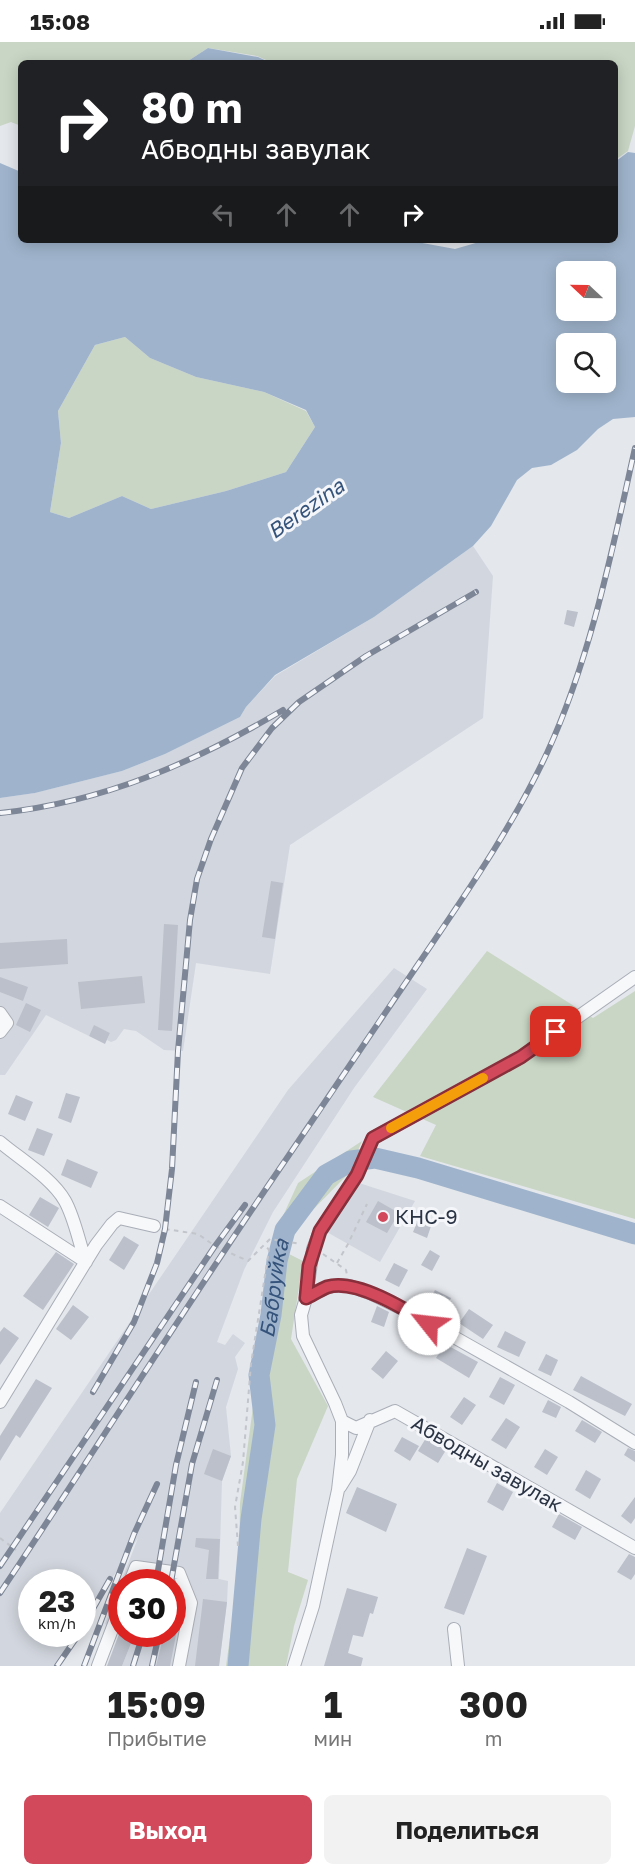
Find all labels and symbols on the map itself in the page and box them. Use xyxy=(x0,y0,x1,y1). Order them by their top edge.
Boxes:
north arrow xyxy=(556,261,616,321)
water label: Berezina xyxy=(262,472,350,544)
pin xyxy=(530,1006,581,1057)
place label: КНС-9 xyxy=(395,1204,458,1228)
marker: КНС-9 xyxy=(376,1210,390,1224)
water label: Бабруйка xyxy=(253,1235,294,1340)
position arrow xyxy=(397,1292,461,1356)
street label: Абводны завулак xyxy=(408,1410,567,1516)
speed limit sign: 30 xyxy=(108,1569,186,1647)

